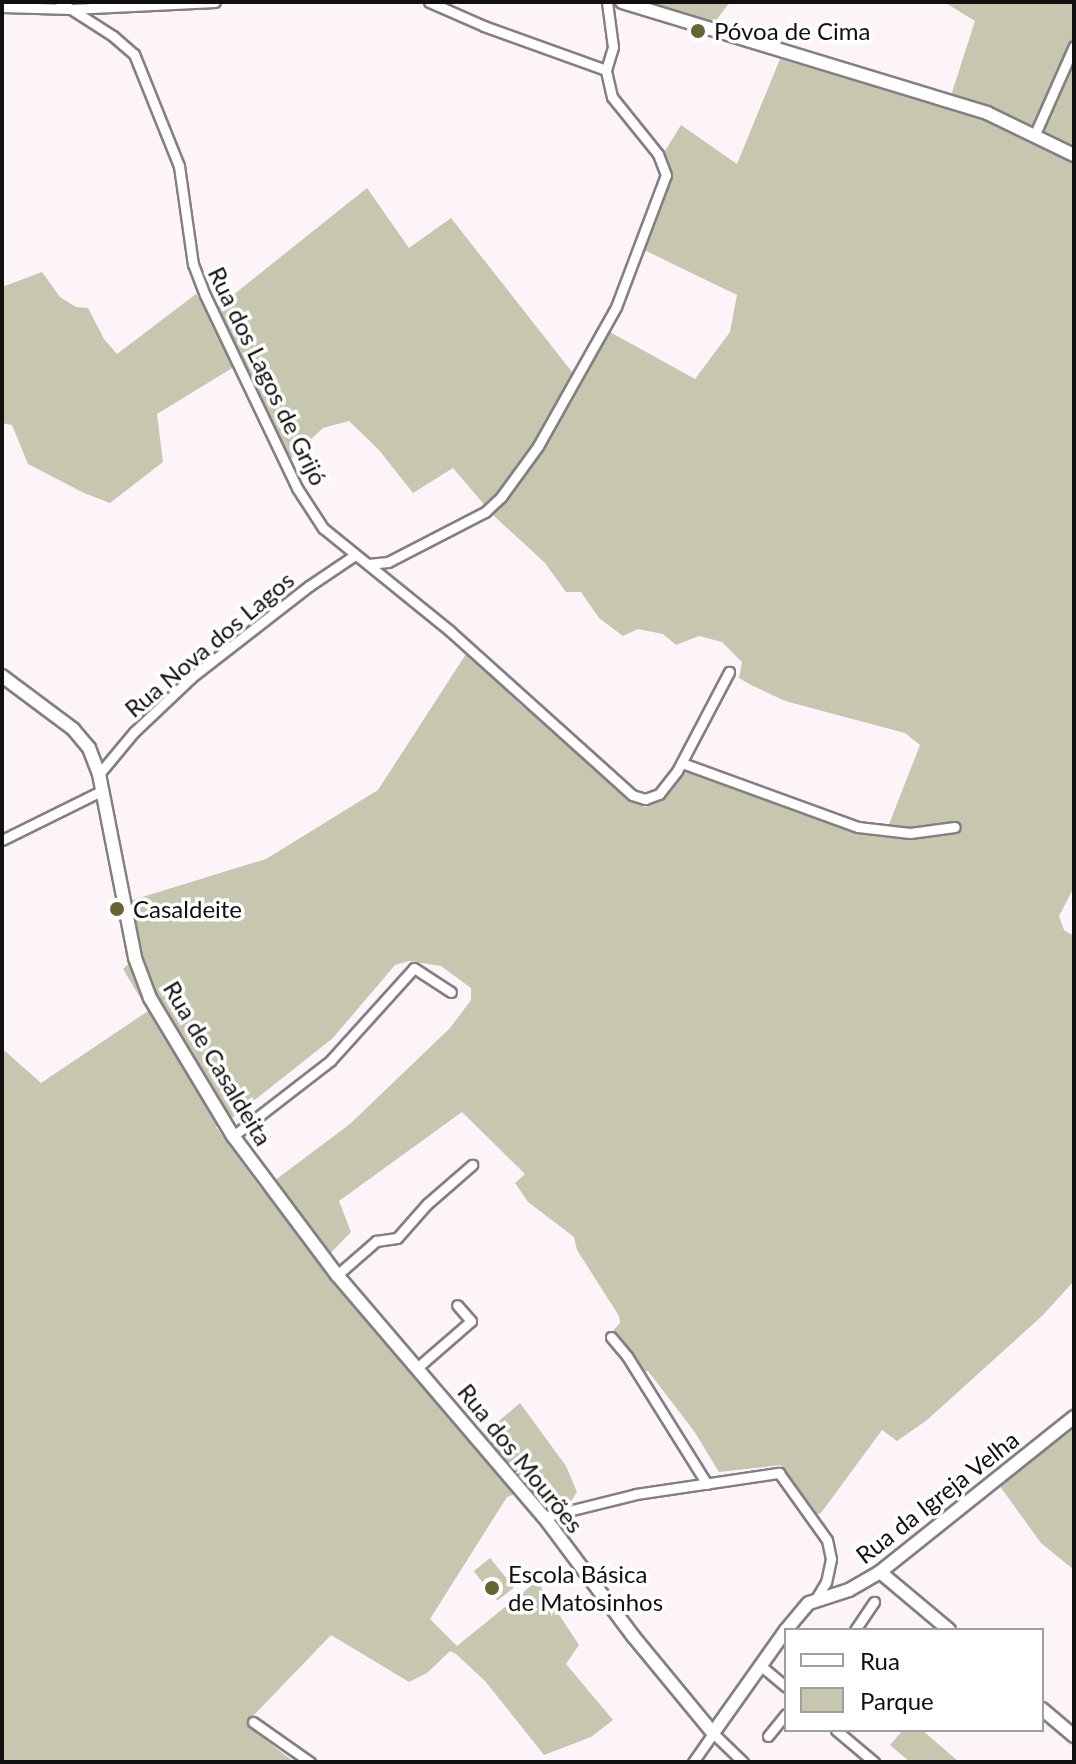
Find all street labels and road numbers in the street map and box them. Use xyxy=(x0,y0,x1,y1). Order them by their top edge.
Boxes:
street label: Rua dos Lagos de Grijó xyxy=(203,262,333,490)
street label: Rua Nova dos Lagos xyxy=(119,565,299,723)
street label: Rua de Casaldeita xyxy=(158,976,278,1150)
street label: Rua dos Mourões xyxy=(452,1378,590,1538)
street label: Rua da Igreja Velha xyxy=(850,1424,1024,1570)

